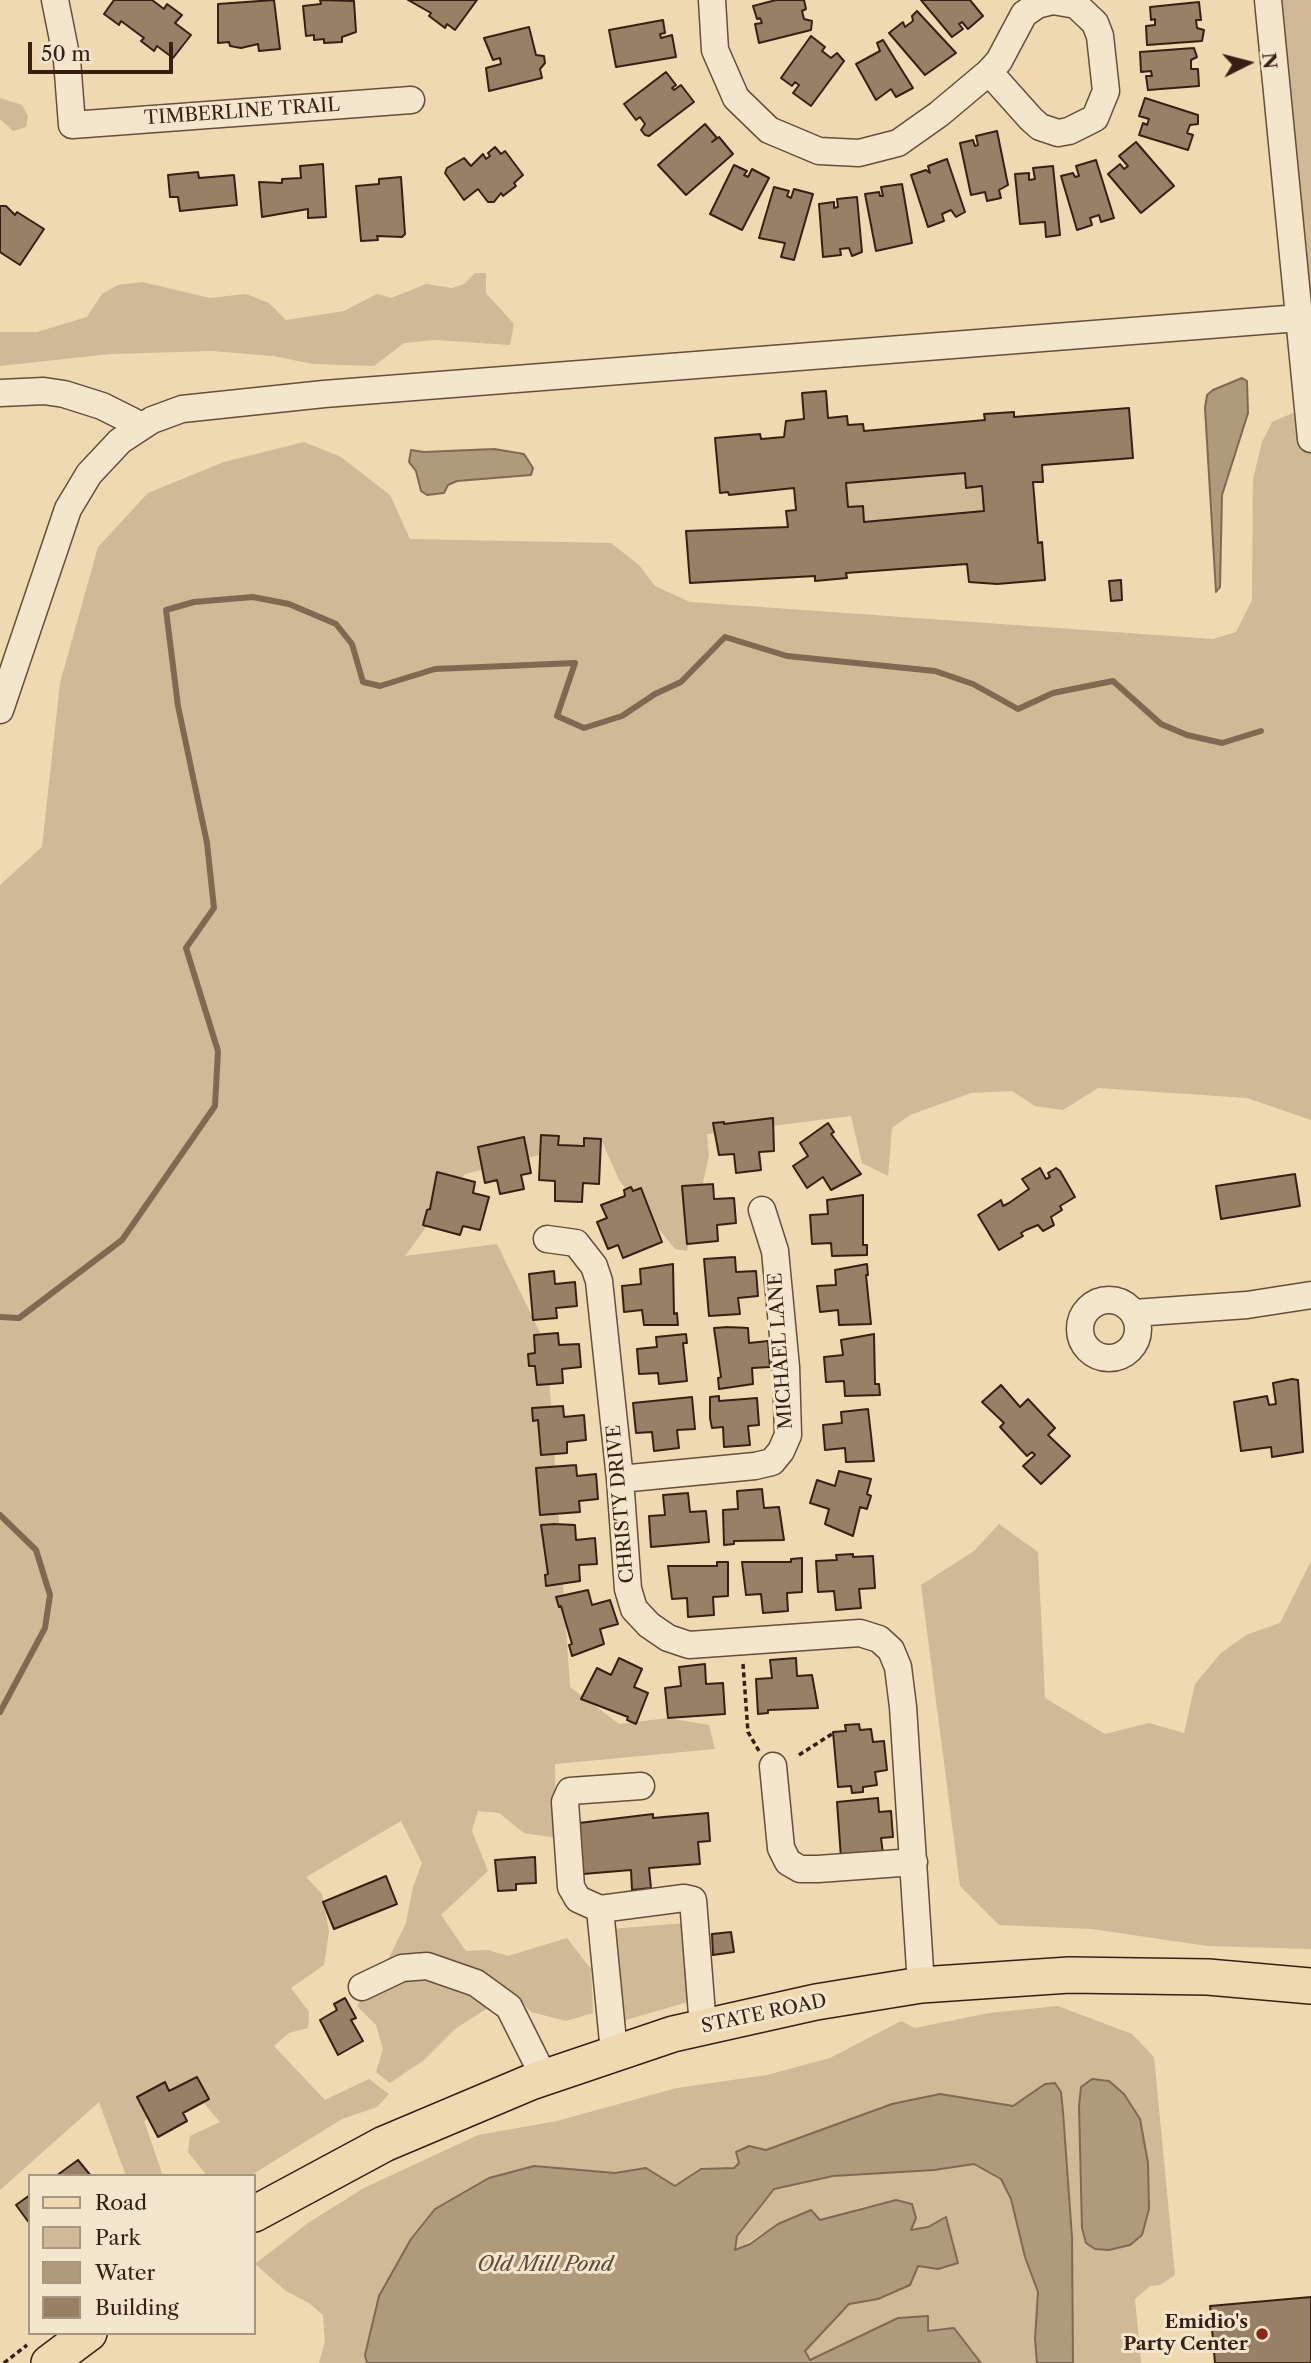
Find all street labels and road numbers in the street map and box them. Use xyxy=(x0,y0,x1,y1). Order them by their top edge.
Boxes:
street label: TIMBERLINE TRAIL xyxy=(143,94,341,130)
street label: MICHAEL LANE xyxy=(764,1272,798,1430)
street label: CHRISTY DRIVE xyxy=(603,1424,639,1584)
street label: STATE ROAD xyxy=(699,1990,829,2038)

